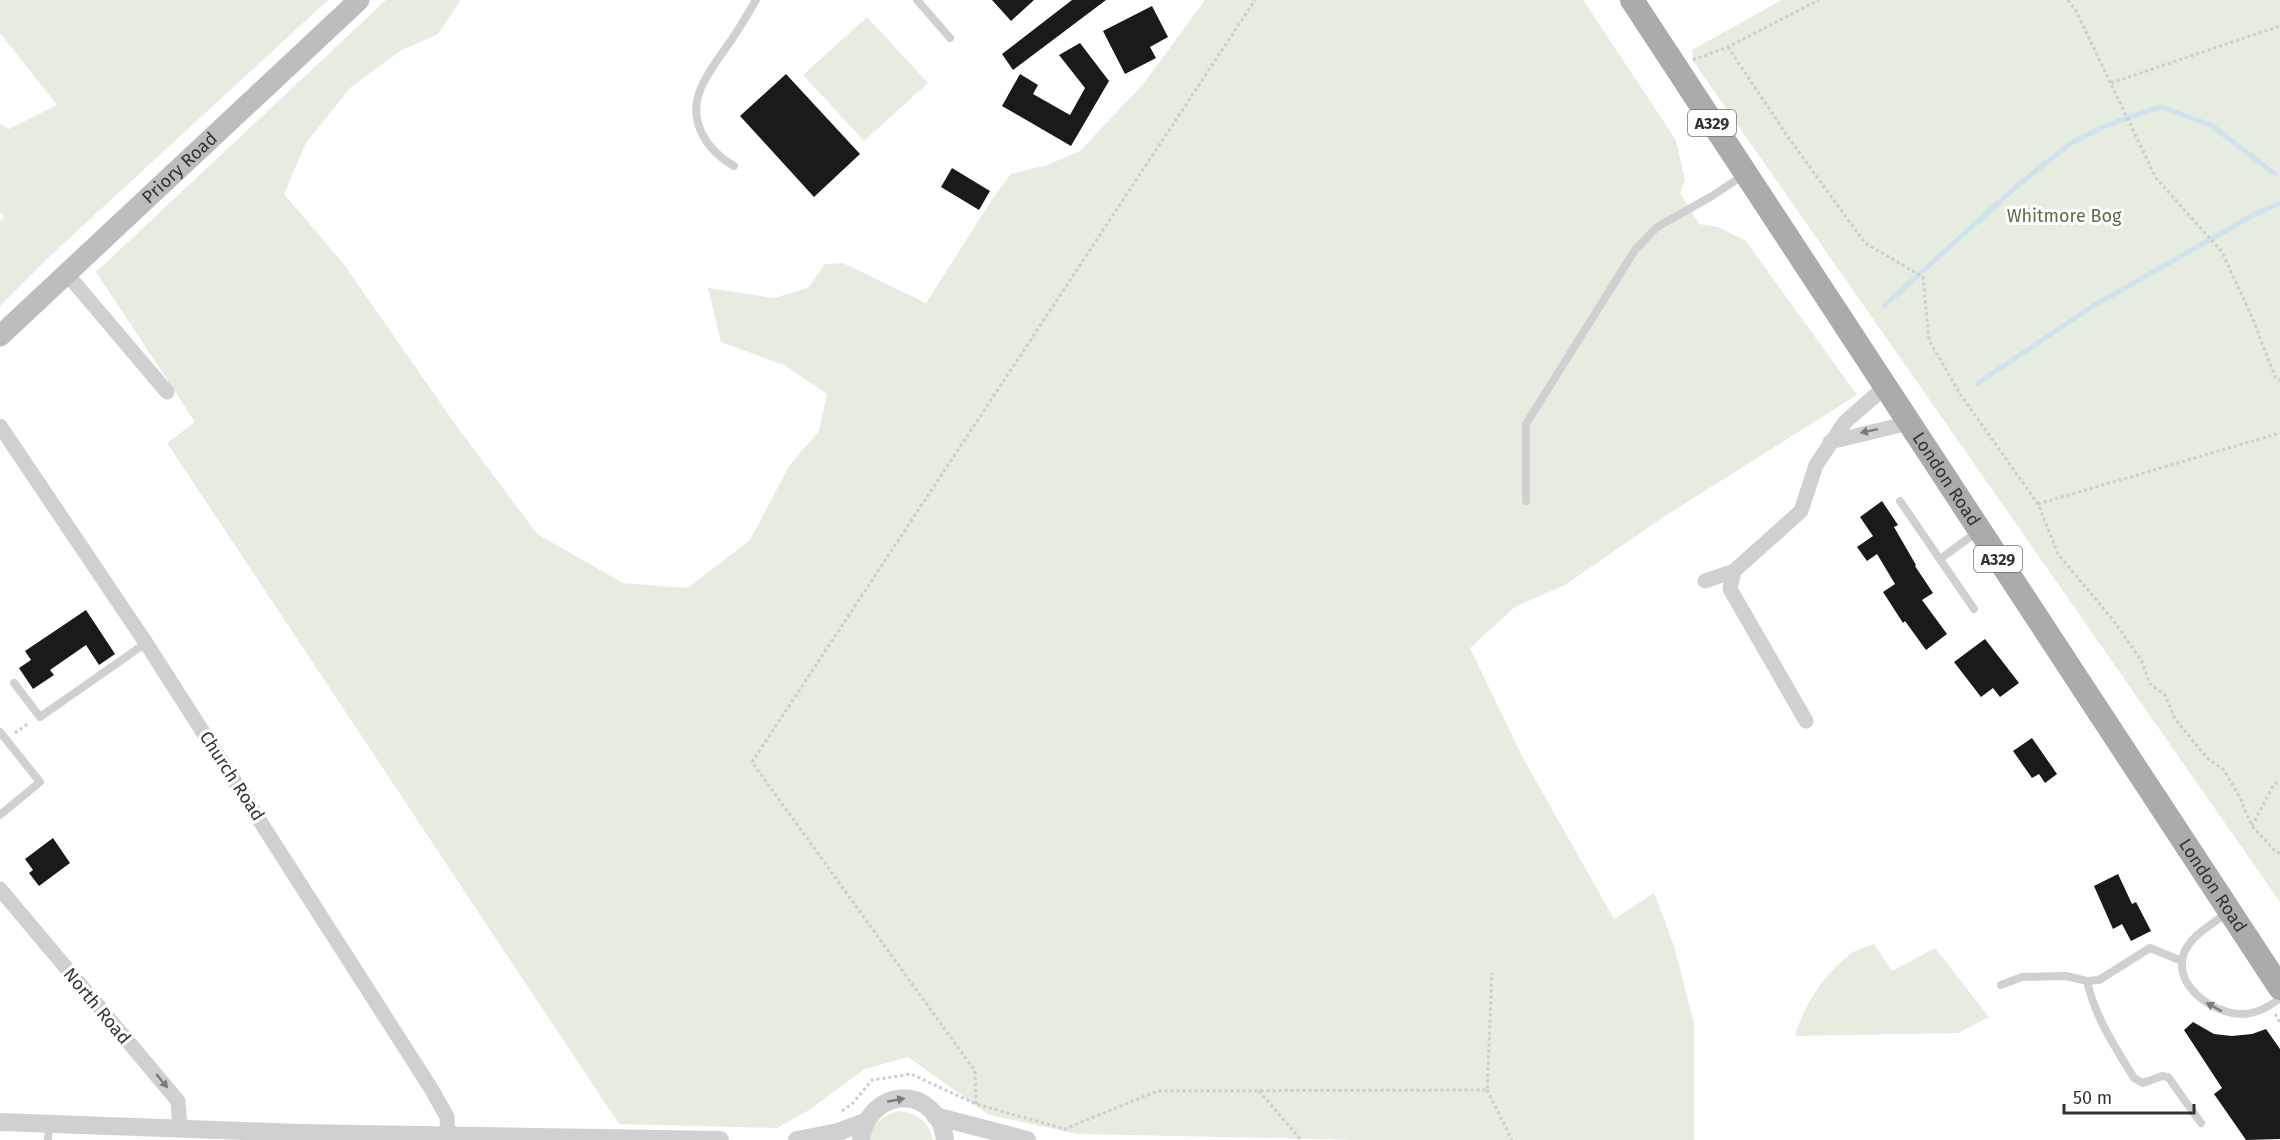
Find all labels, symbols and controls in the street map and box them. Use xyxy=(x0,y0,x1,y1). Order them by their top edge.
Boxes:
road number: A329 xyxy=(1688,110,1736,136)
street label: Priory Road xyxy=(137,127,222,208)
park label: Whitmore Bog xyxy=(2007,205,2122,227)
one-way arrow xyxy=(1860,427,1879,437)
street label: London Road xyxy=(1908,428,1985,530)
road number: A329 xyxy=(1974,546,2022,572)
street label: Church Road xyxy=(195,727,269,825)
street label: London Road xyxy=(2174,834,2252,937)
street label: North Road xyxy=(59,963,135,1049)
one-way arrow xyxy=(2205,1002,2222,1012)
one-way arrow xyxy=(155,1073,168,1088)
scale bar xyxy=(2064,1077,2194,1115)
text: 50 m xyxy=(2073,1087,2112,1109)
one-way arrow xyxy=(886,1095,905,1104)

